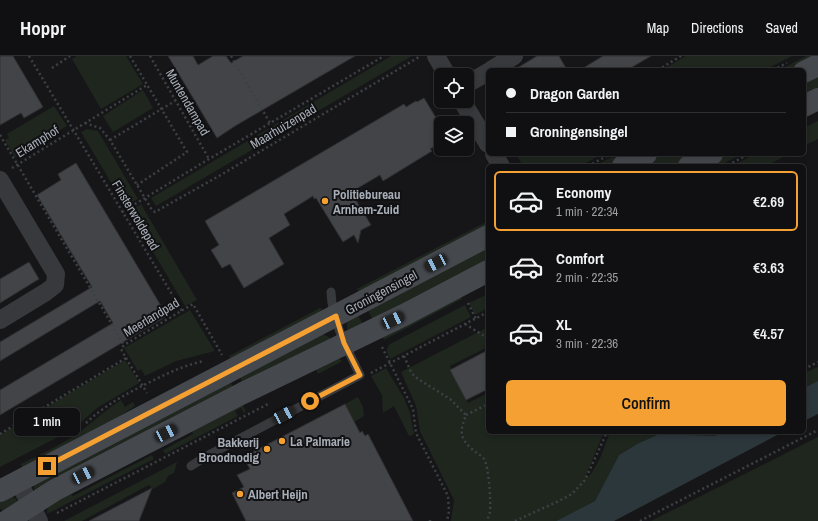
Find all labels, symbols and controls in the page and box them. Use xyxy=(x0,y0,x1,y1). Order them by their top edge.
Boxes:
text: Hoppr xyxy=(20,15,66,41)
text: Map xyxy=(647,19,669,37)
text: Directions xyxy=(691,19,743,37)
text: Saved xyxy=(765,19,798,37)
street label: Muntendampad xyxy=(162,66,213,139)
map controls xyxy=(434,68,474,156)
button: locate xyxy=(434,68,474,108)
text: Dragon Garden xyxy=(530,83,620,104)
street label: Maarhuizenpad xyxy=(247,100,319,153)
button: layers xyxy=(434,116,474,156)
street label: Ekamphof xyxy=(12,121,62,161)
text: Groningensingel xyxy=(530,121,628,142)
street label: Finsterwoldepad xyxy=(108,177,163,253)
text: Economy xyxy=(556,182,611,203)
icon: car xyxy=(508,183,544,219)
place label: Politiebureau Arnhem-Zuid xyxy=(333,186,401,218)
text: €2.69 xyxy=(753,191,784,212)
marker: Politiebureau Arnhem-Zuid xyxy=(320,196,330,206)
text: 1 min · 22:34 xyxy=(556,203,618,220)
text: Comfort xyxy=(556,248,604,269)
icon: car xyxy=(508,249,544,285)
car xyxy=(423,252,449,274)
text: €3.63 xyxy=(753,257,784,278)
street label: Groningensingel xyxy=(342,266,420,318)
text: 2 min · 22:35 xyxy=(556,269,618,286)
street label: Meerlandpad xyxy=(120,294,182,341)
car xyxy=(380,309,406,331)
text: XL xyxy=(556,314,572,335)
icon: car xyxy=(508,315,544,351)
text: €4.57 xyxy=(753,323,784,344)
text: 3 min · 22:36 xyxy=(556,335,618,352)
button: Confirm xyxy=(506,380,786,426)
route start xyxy=(301,392,319,410)
car xyxy=(271,404,297,426)
callout: 1 min xyxy=(14,408,80,436)
text: 1 min xyxy=(33,413,61,430)
car xyxy=(153,422,179,444)
place label: La Palmarie xyxy=(290,433,350,450)
place label: Bakkerij Broodnodig xyxy=(199,434,259,466)
marker: La Palmarie xyxy=(277,436,287,446)
marker: Bakkerij Broodnodig xyxy=(262,444,272,454)
route end xyxy=(38,457,56,475)
car xyxy=(70,464,96,486)
place label: Albert Heijn xyxy=(248,486,308,503)
marker: Albert Heijn xyxy=(235,489,245,499)

